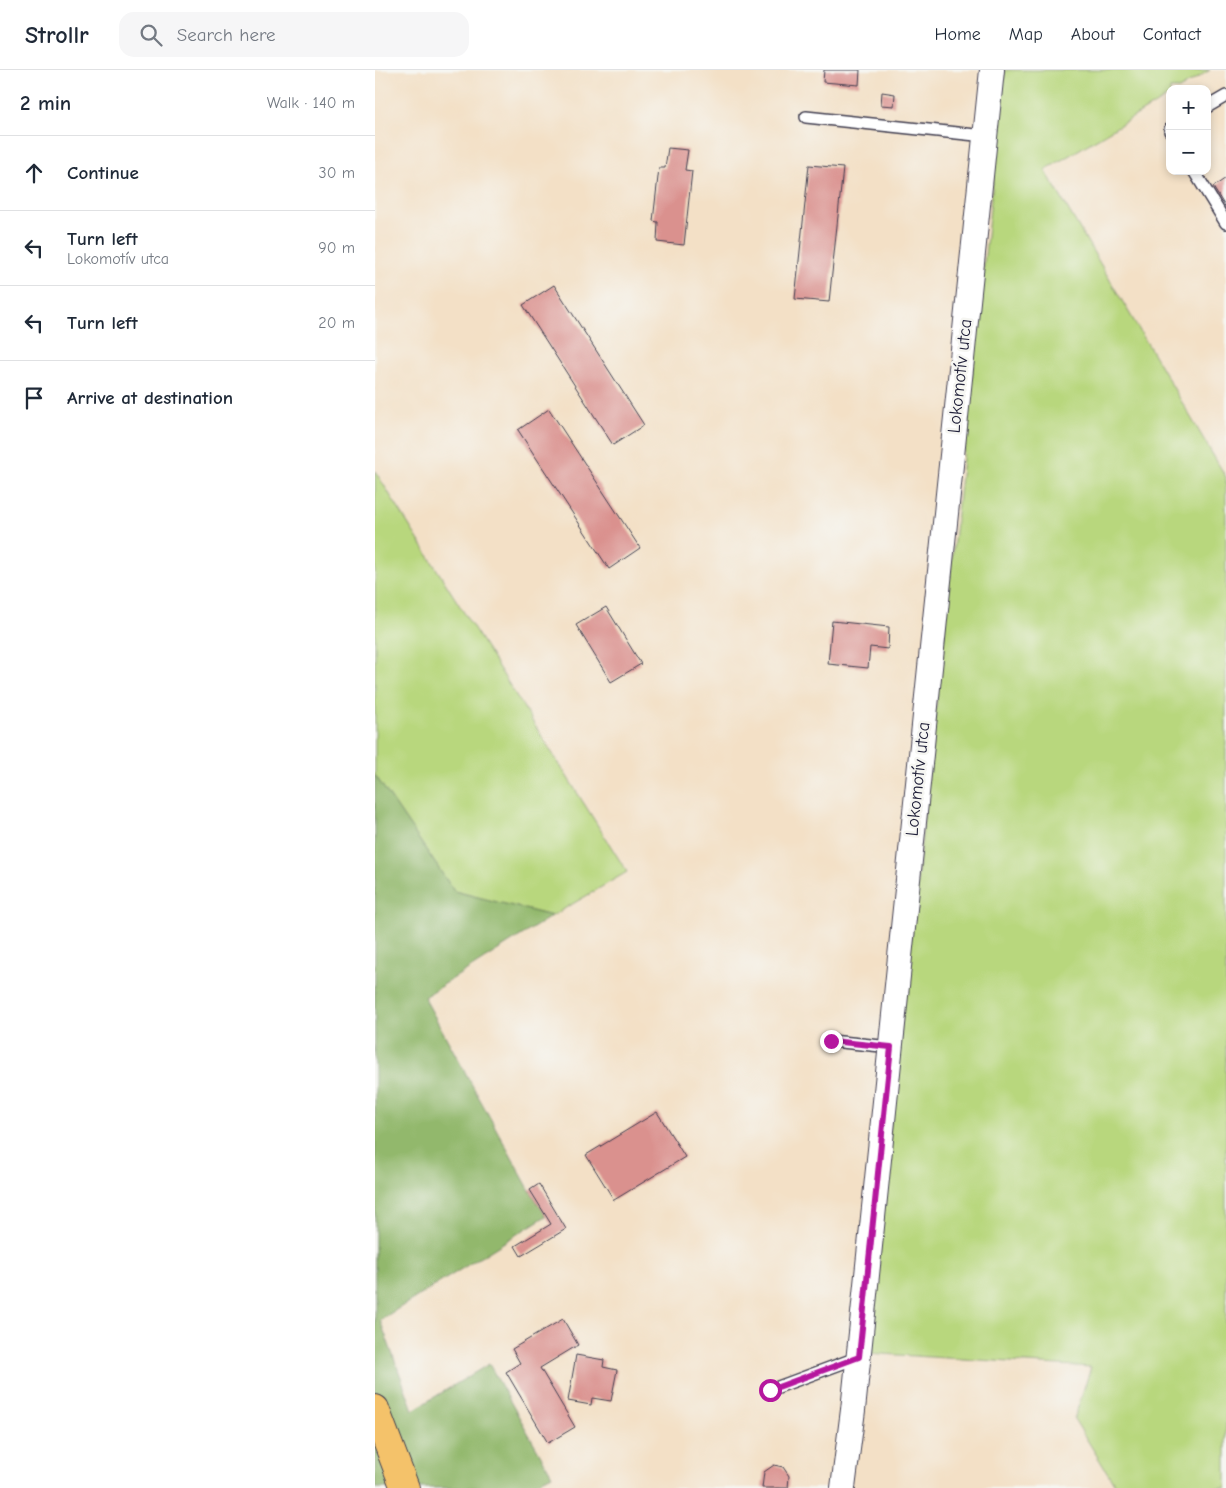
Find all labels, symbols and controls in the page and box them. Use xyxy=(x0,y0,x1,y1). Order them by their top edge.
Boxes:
search box xyxy=(119,12,469,57)
text: Strollr xyxy=(25,21,89,49)
icon: search xyxy=(137,21,165,49)
text: Search here xyxy=(177,24,276,46)
text: Home xyxy=(934,24,981,45)
text: Map xyxy=(1009,24,1043,45)
text: About xyxy=(1071,24,1115,45)
text: Contact xyxy=(1143,24,1201,45)
map controls xyxy=(1166,85,1211,175)
button: + xyxy=(1166,85,1211,130)
text: 2 min xyxy=(20,91,71,115)
text: Walk · 140 m xyxy=(267,94,355,112)
button: − xyxy=(1166,130,1211,175)
icon: ahead xyxy=(20,159,48,187)
text: Continue xyxy=(67,162,139,184)
text: 30 m xyxy=(319,164,355,182)
text: Turn left xyxy=(67,228,138,250)
icon: left xyxy=(20,234,48,262)
text: 90 m xyxy=(318,239,355,257)
text: Lokomotív utca xyxy=(67,250,169,268)
icon: left xyxy=(20,309,48,337)
text: Turn left xyxy=(67,312,138,334)
text: 20 m xyxy=(318,314,355,332)
street label: Lokomotív utca xyxy=(944,318,976,434)
icon: arrive xyxy=(20,384,48,412)
text: Arrive at destination xyxy=(67,387,233,409)
street label: Lokomotív utca xyxy=(902,721,934,837)
route end xyxy=(820,1030,843,1053)
route start xyxy=(759,1379,782,1402)

